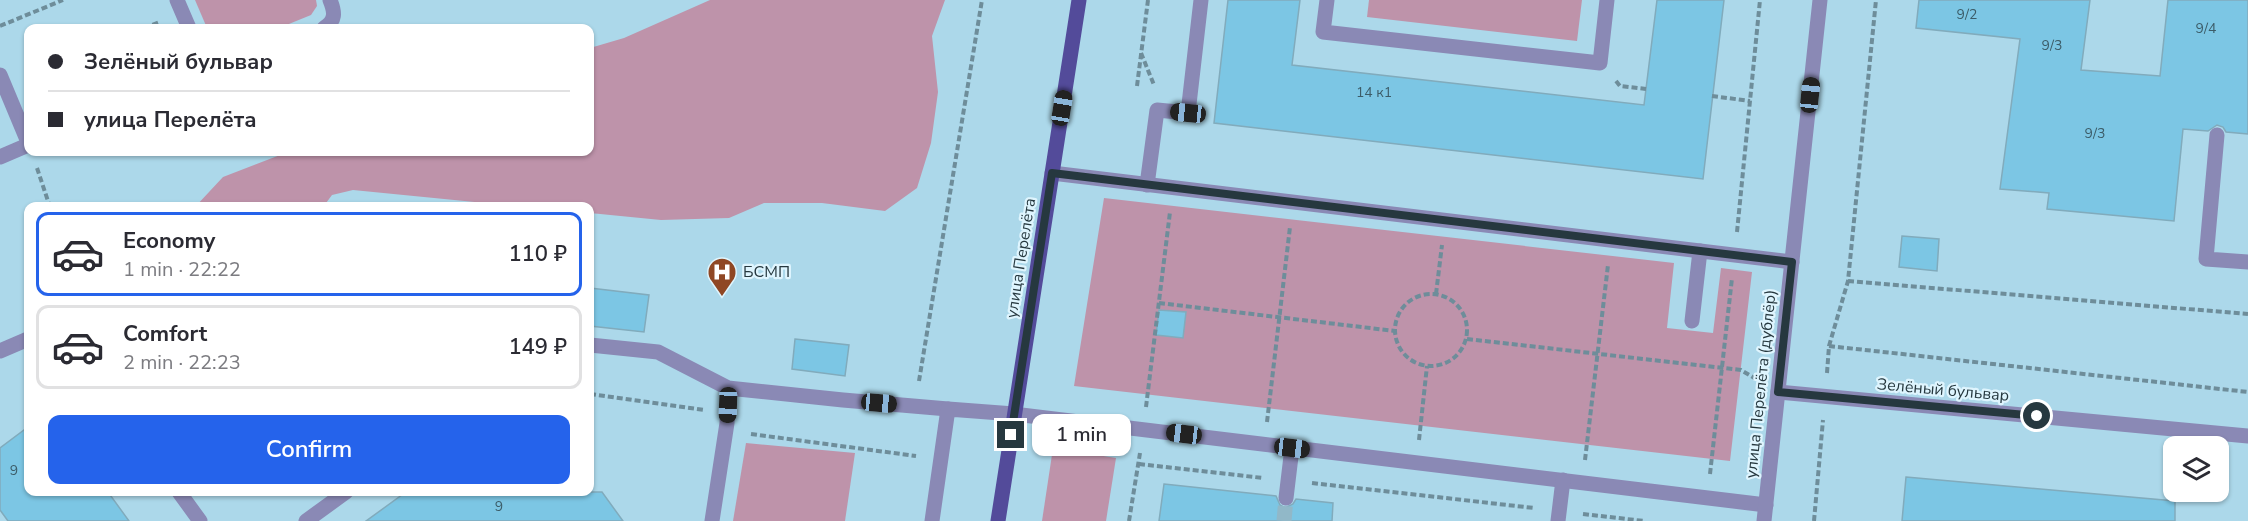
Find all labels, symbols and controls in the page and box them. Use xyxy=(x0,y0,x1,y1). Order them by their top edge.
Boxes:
house number: 9/2 xyxy=(1957,5,1977,24)
house number: 9/4 xyxy=(2196,19,2216,38)
house number: 9/3 xyxy=(2042,36,2062,55)
text: Зелёный бульвар xyxy=(84,47,273,77)
car xyxy=(1799,76,1821,114)
house number: 14 к1 xyxy=(1356,83,1392,102)
car xyxy=(1050,89,1074,127)
car xyxy=(1169,102,1207,124)
text: улица Перелёта xyxy=(84,105,257,135)
house number: 9/3 xyxy=(2085,124,2105,143)
street label: улица Перелёта xyxy=(1001,196,1041,320)
text: Economy xyxy=(123,226,215,256)
icon: car xyxy=(51,227,105,281)
text: 110 ₽ xyxy=(508,239,567,269)
text: 1 min · 22:22 xyxy=(123,256,241,283)
hospital icon: БСМП xyxy=(706,256,738,298)
place label: БСМП xyxy=(743,261,790,283)
street label: улица Перелёта (дублёр) xyxy=(1740,289,1782,479)
text: Comfort xyxy=(123,319,207,349)
icon: car xyxy=(51,320,105,374)
text: 149 ₽ xyxy=(508,332,567,362)
text: 2 min · 22:23 xyxy=(123,349,241,376)
street label: Зелёный бульвар xyxy=(1876,373,2010,407)
car xyxy=(718,387,738,423)
car xyxy=(860,392,898,414)
route start xyxy=(2023,402,2050,429)
callout: 1 min xyxy=(1032,414,1131,456)
button: Confirm xyxy=(48,415,570,484)
route end xyxy=(997,421,1024,448)
text: 1 min xyxy=(1056,421,1107,448)
car xyxy=(1165,423,1203,445)
map controls xyxy=(2163,436,2229,502)
button: layers xyxy=(2163,436,2229,502)
car xyxy=(1273,437,1311,459)
house number: 9 xyxy=(10,461,18,480)
house number: 9 xyxy=(495,497,503,516)

